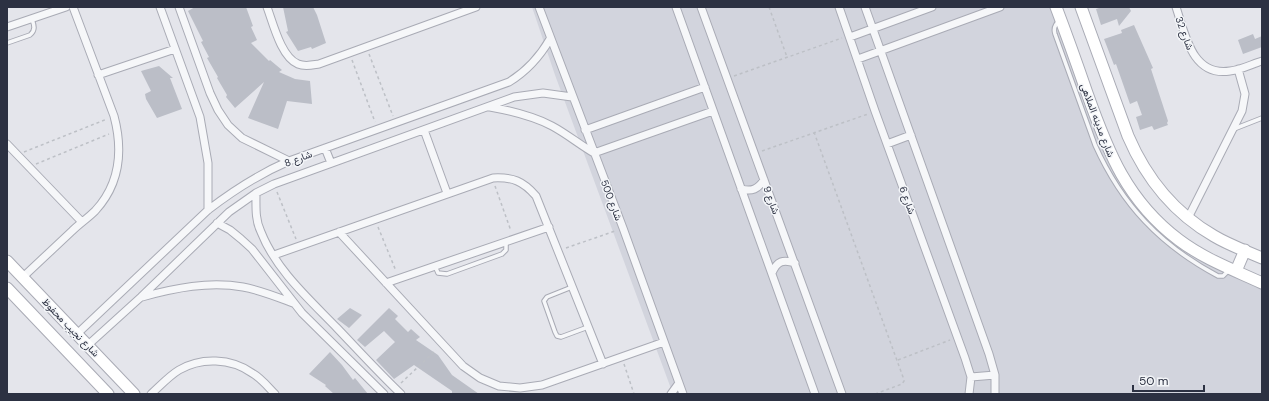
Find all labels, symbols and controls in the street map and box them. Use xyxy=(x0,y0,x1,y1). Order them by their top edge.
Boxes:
street label: شارع 32 xyxy=(1173,15,1197,52)
street label: شارع مدينه الملاهى xyxy=(1077,81,1118,159)
street label: شارع 8 xyxy=(282,147,314,170)
street label: شارع 500 xyxy=(598,178,625,222)
street label: شارع 9 xyxy=(760,184,783,216)
street label: شارع 6 xyxy=(896,184,919,216)
street label: شارع نجيب محفوظ xyxy=(39,295,102,360)
scale bar xyxy=(1133,367,1204,393)
text: 50 m xyxy=(1139,373,1168,389)

